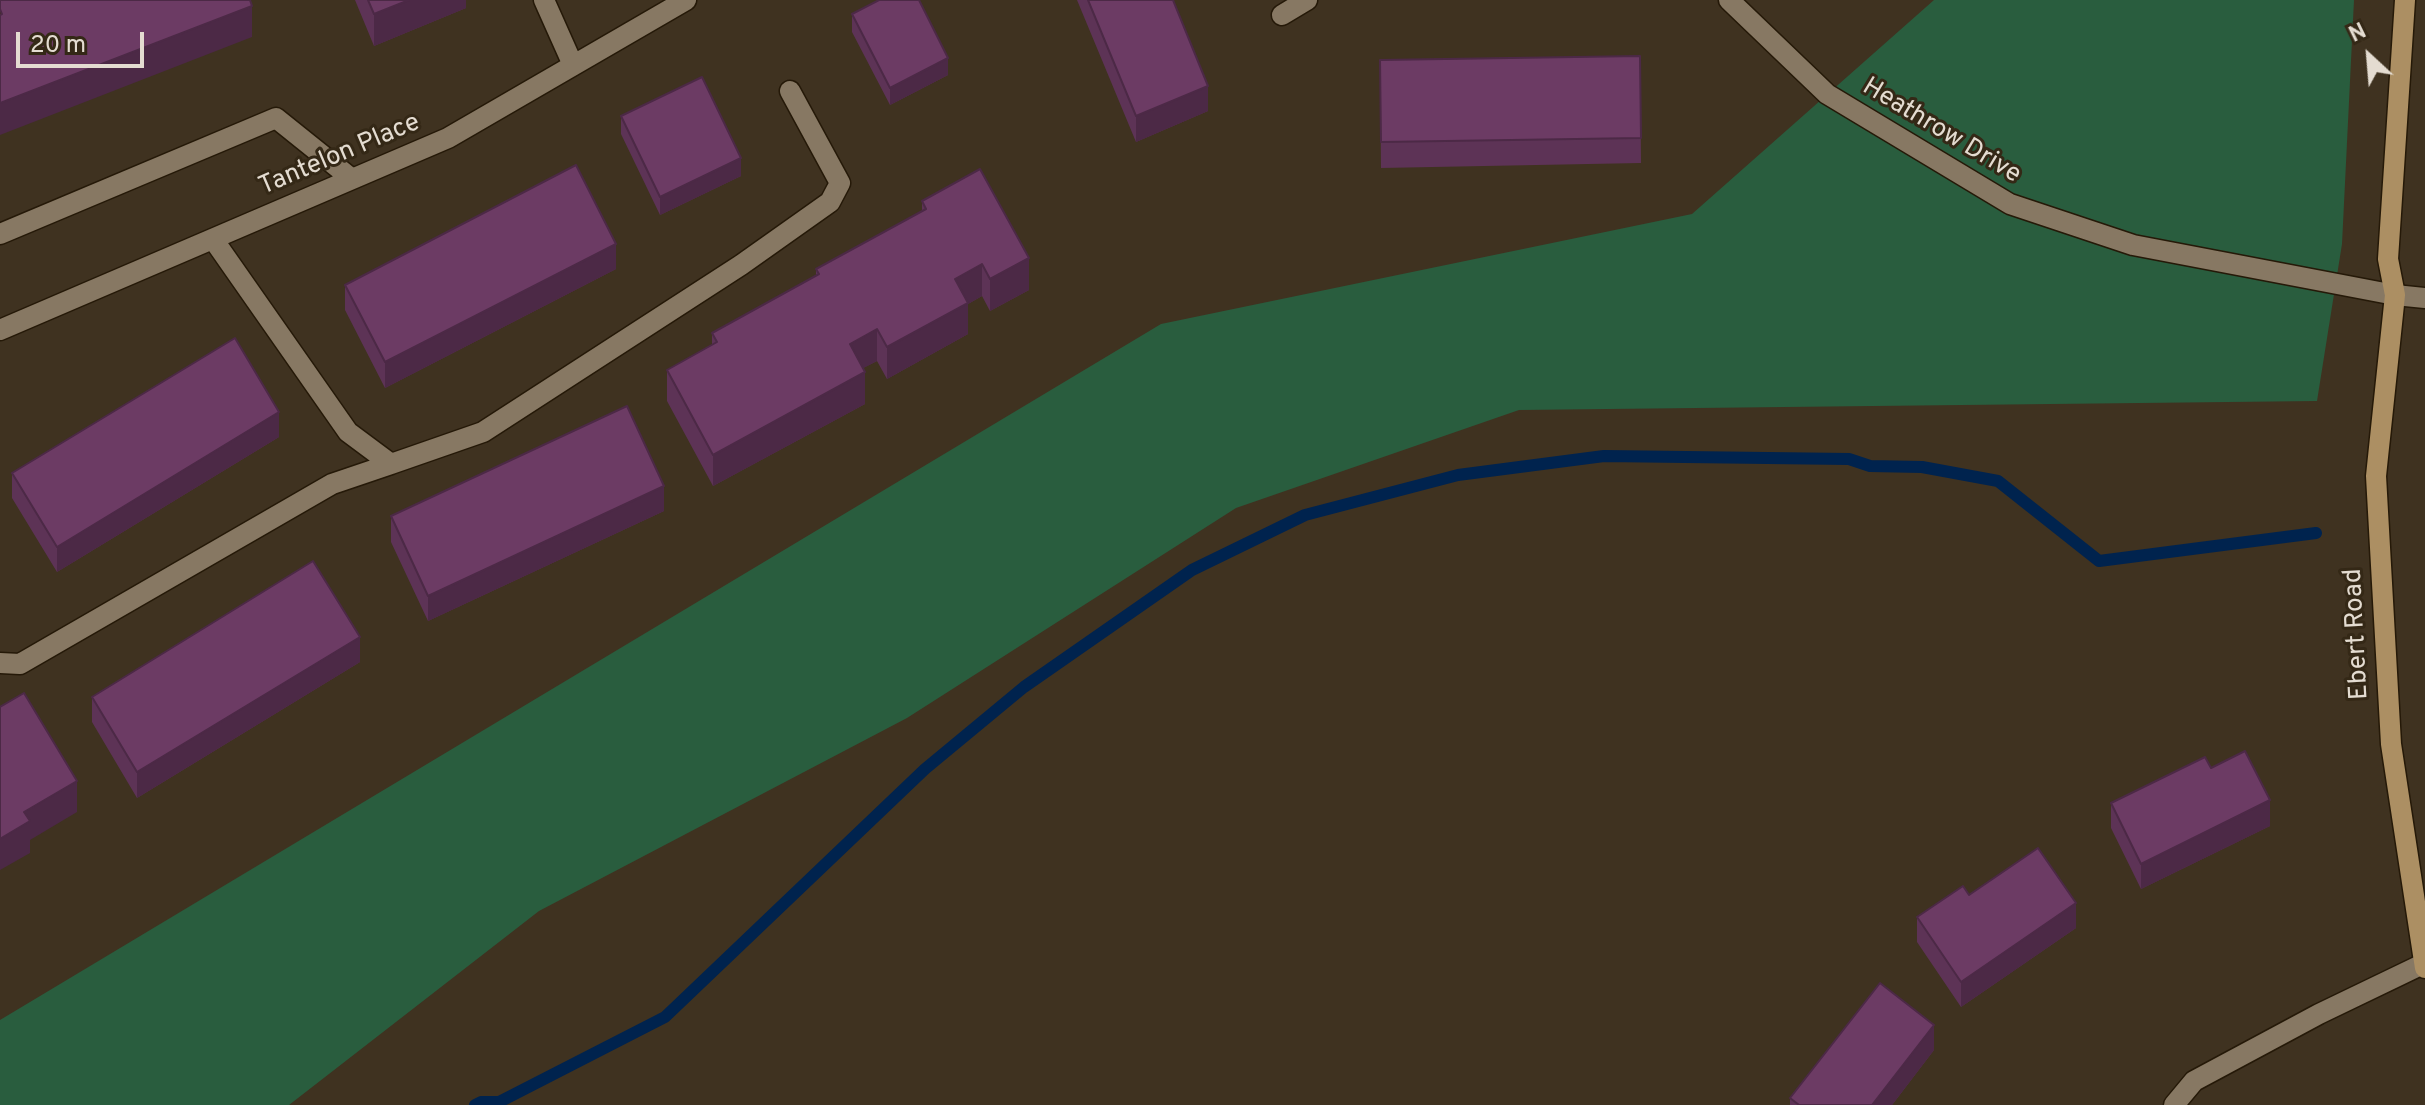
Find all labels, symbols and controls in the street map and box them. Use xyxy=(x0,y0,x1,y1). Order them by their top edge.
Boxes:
scale bar xyxy=(20,16,148,66)
north arrow xyxy=(2329,16,2409,96)
text: N xyxy=(2345,18,2371,50)
text: 20 m xyxy=(30,31,86,61)
street label: Heathrow Drive xyxy=(1856,72,2026,192)
street label: Tantelon Place xyxy=(255,108,425,204)
street label: Ebert Road xyxy=(2339,568,2377,700)

